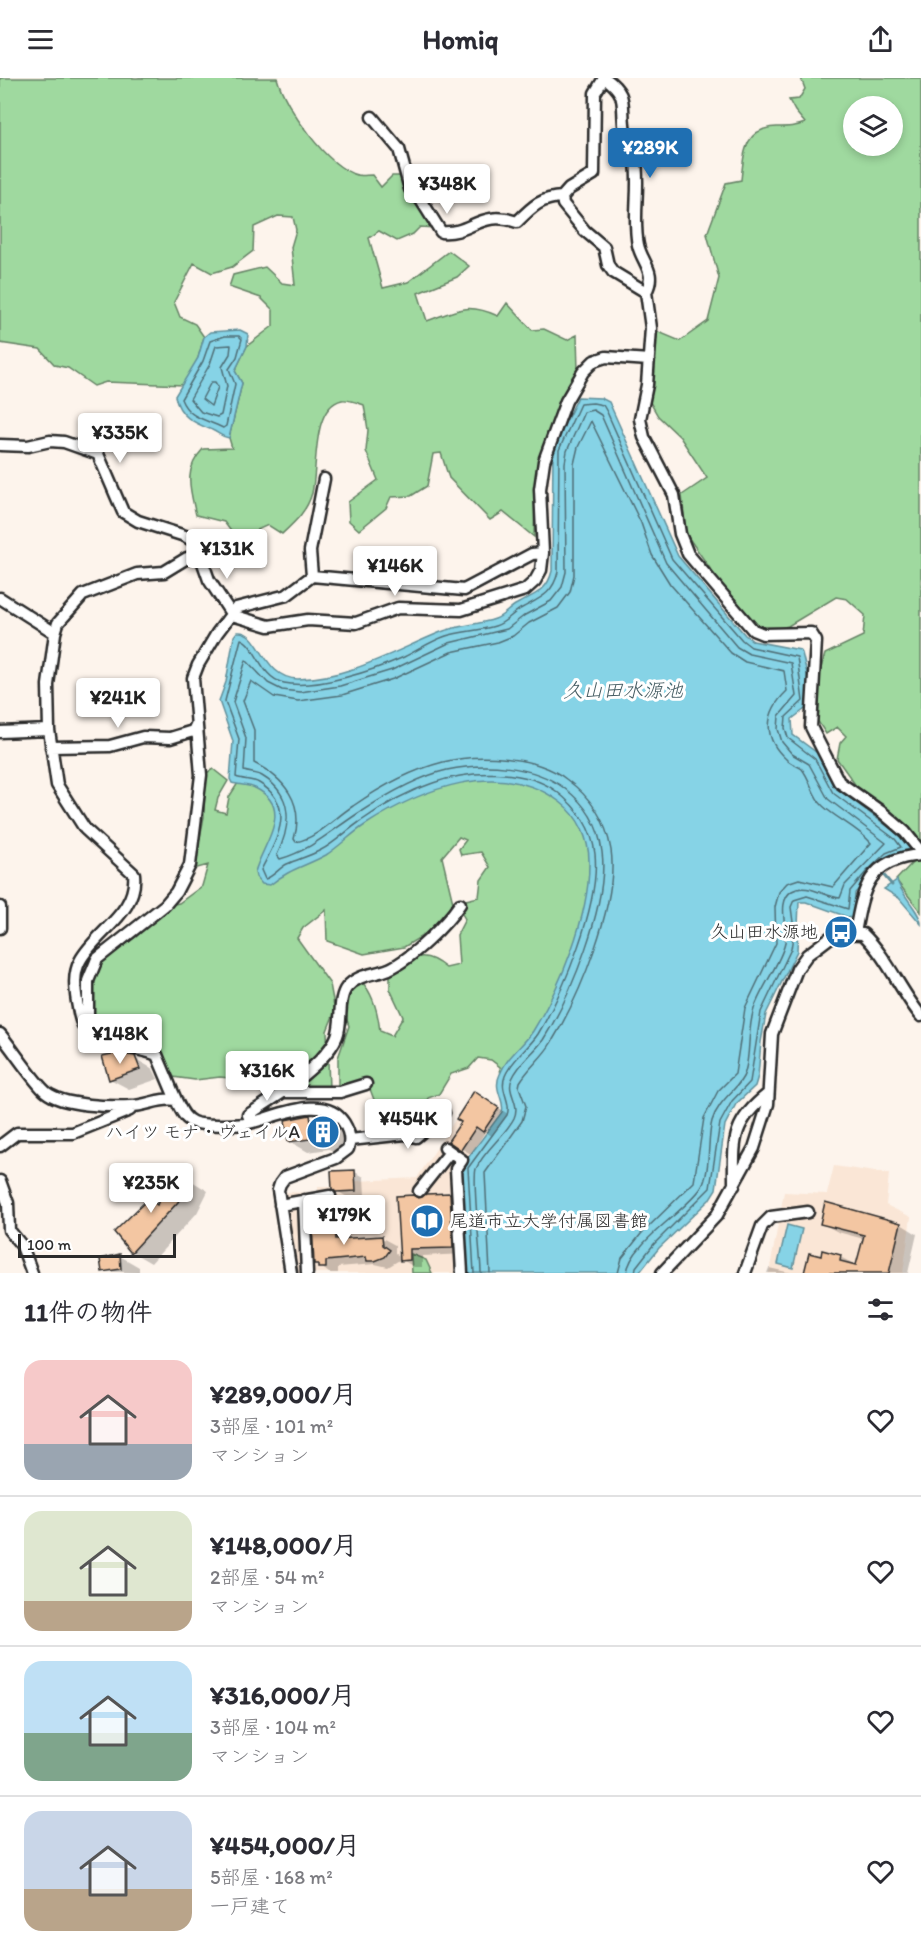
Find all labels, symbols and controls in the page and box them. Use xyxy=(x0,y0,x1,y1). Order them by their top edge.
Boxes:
icon: menu xyxy=(24,23,57,56)
text: Homiq xyxy=(423,23,498,56)
icon: share xyxy=(864,23,897,56)
map controls xyxy=(843,96,903,156)
button: layers xyxy=(843,96,903,156)
pin: ¥289K xyxy=(608,128,692,179)
text: ¥289K xyxy=(622,135,678,159)
pin: ¥348K xyxy=(405,164,489,215)
text: ¥348K xyxy=(418,171,476,195)
pin: ¥335K xyxy=(78,413,162,464)
text: ¥335K xyxy=(92,420,148,444)
pin: ¥131K xyxy=(185,529,269,580)
text: ¥131K xyxy=(200,536,254,560)
pin: ¥146K xyxy=(353,546,437,597)
text: ¥146K xyxy=(367,553,423,577)
pin: ¥241K xyxy=(76,678,160,729)
water label: 久山田水源池 xyxy=(563,678,684,702)
text: ¥241K xyxy=(90,685,146,709)
bus stop icon: 久山田水源地 xyxy=(823,914,859,950)
place label: 久山田水源地 xyxy=(710,921,818,943)
pin: ¥148K xyxy=(78,1014,162,1065)
text: ¥148K xyxy=(92,1021,148,1045)
pin: ¥316K xyxy=(225,1051,309,1102)
text: ¥316K xyxy=(240,1058,294,1082)
pin: ¥454K xyxy=(366,1099,450,1150)
text: ¥454K xyxy=(379,1106,437,1130)
building icon: ハイツ モナ・ヴェイルA xyxy=(305,1114,341,1150)
place label: ハイツ モナ・ヴェイルA xyxy=(106,1121,300,1143)
pin: ¥235K xyxy=(109,1163,193,1214)
text: ¥235K xyxy=(123,1170,179,1194)
pin: ¥179K xyxy=(302,1195,386,1246)
text: ¥179K xyxy=(317,1202,371,1226)
library icon: 尾道市立大学付属図書館 xyxy=(409,1203,445,1239)
place label: 尾道市立大学付属図書館 xyxy=(450,1210,648,1232)
scale bar xyxy=(18,1231,176,1258)
text: 100 m xyxy=(27,1235,71,1254)
icon: filters xyxy=(864,1293,897,1326)
text: 11件の物件 xyxy=(24,1296,152,1328)
text: ¥289,000/月 xyxy=(210,1378,357,1410)
icon: home xyxy=(72,1384,144,1456)
icon: heart xyxy=(864,1404,897,1437)
text: 3部屋 · 101 m² xyxy=(210,1414,333,1438)
text: マンション xyxy=(210,1443,309,1467)
text: ¥148,000/月 xyxy=(210,1529,358,1561)
icon: home xyxy=(72,1535,144,1607)
icon: heart xyxy=(864,1555,897,1588)
text: 2部屋 · 54 m² xyxy=(210,1565,324,1589)
text: マンション xyxy=(210,1594,309,1618)
text: ¥316,000/月 xyxy=(210,1679,356,1711)
icon: home xyxy=(72,1685,144,1757)
icon: heart xyxy=(864,1705,897,1738)
text: 3部屋 · 104 m² xyxy=(210,1715,336,1739)
text: マンション xyxy=(210,1744,309,1768)
text: ¥454,000/月 xyxy=(210,1829,361,1861)
icon: home xyxy=(72,1835,144,1907)
icon: heart xyxy=(864,1855,897,1888)
text: 5部屋 · 168 m² xyxy=(210,1865,333,1889)
text: 一戸建て xyxy=(210,1894,290,1918)

